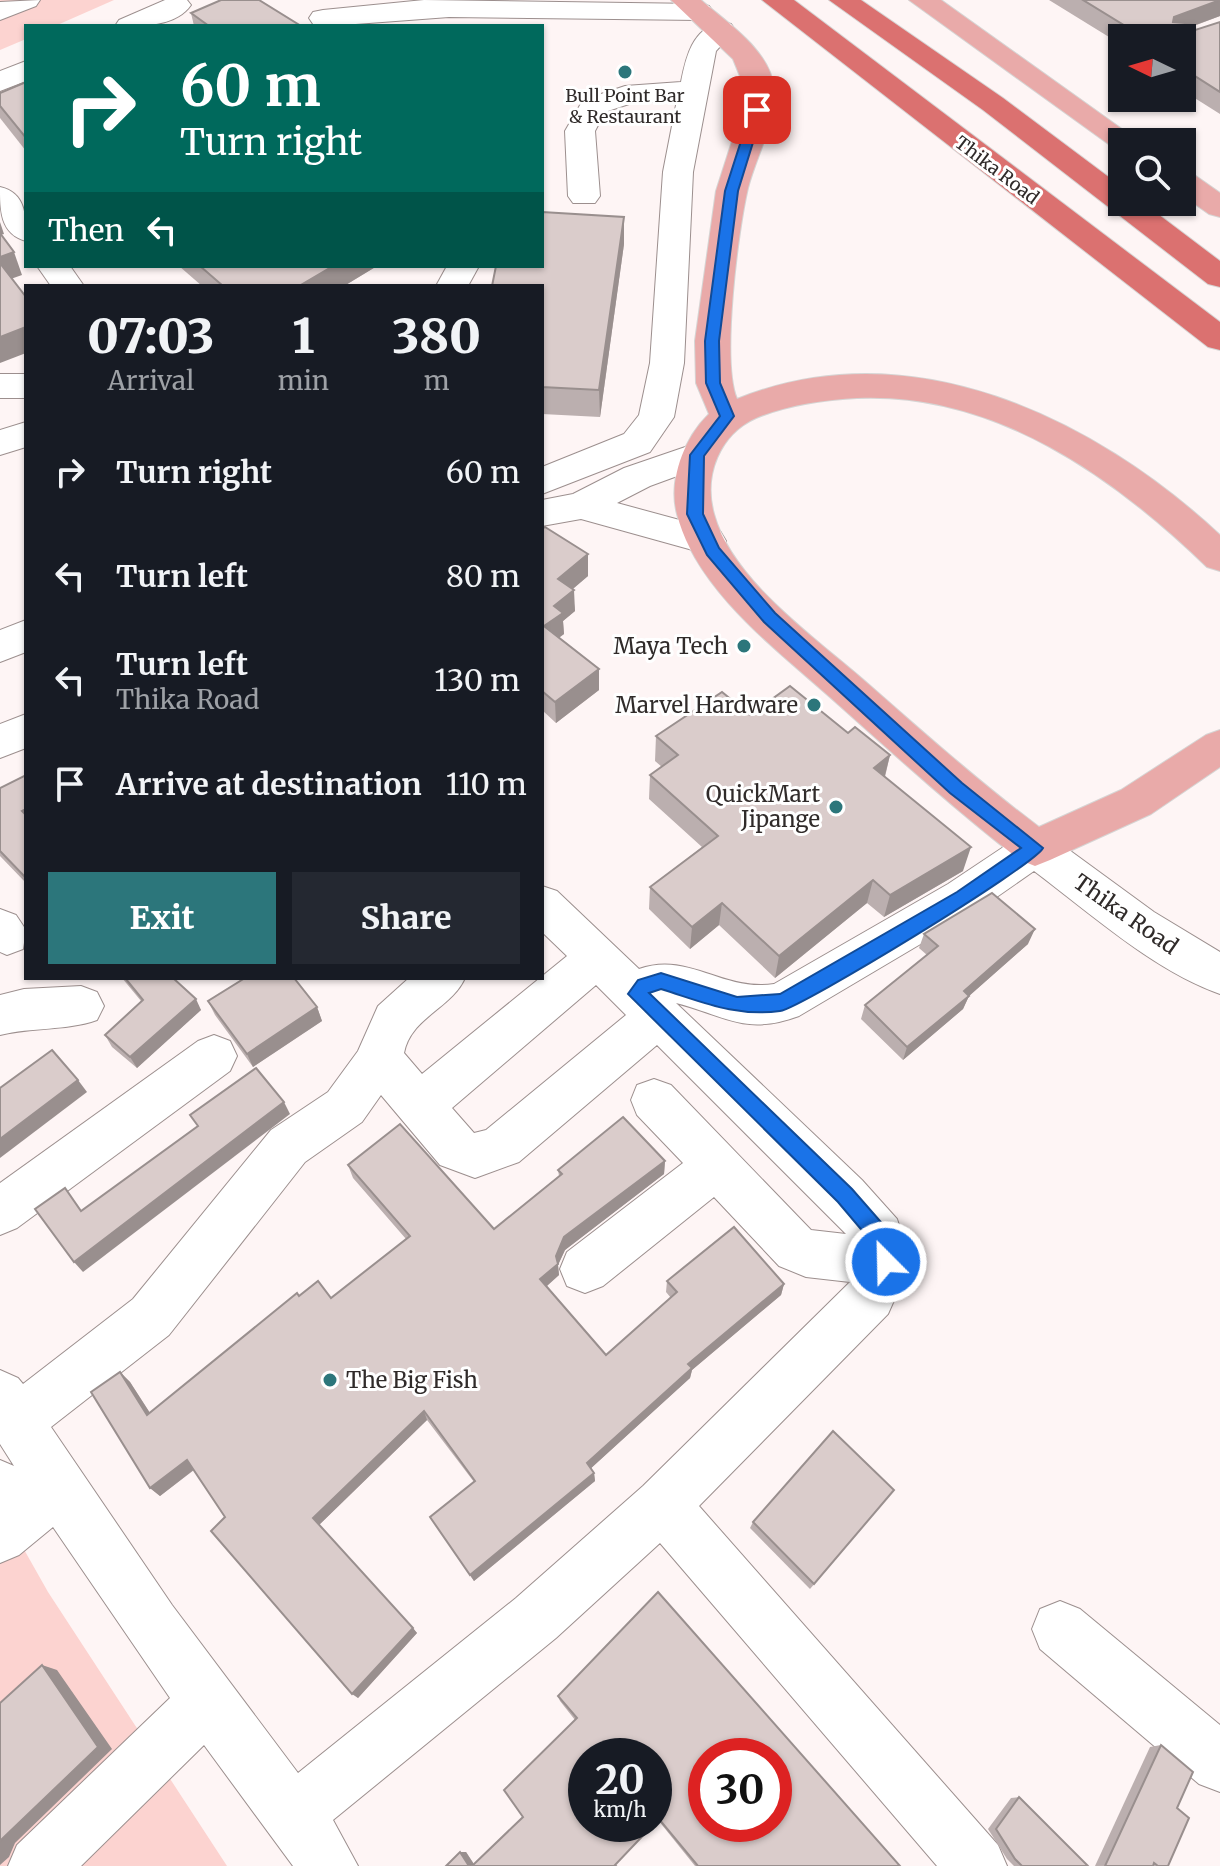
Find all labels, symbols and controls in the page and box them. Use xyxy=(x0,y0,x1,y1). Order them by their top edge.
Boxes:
north arrow xyxy=(1108,24,1196,112)
map controls xyxy=(1108,24,1196,216)
text: 60 m xyxy=(180,51,321,121)
icon: right xyxy=(48,56,152,160)
marker: Bull Point Bar & Restaurant xyxy=(616,63,634,81)
pin xyxy=(723,76,791,144)
place label: Bull Point Bar & Restaurant xyxy=(565,84,685,128)
icon: arrive xyxy=(735,88,779,132)
text: Turn right xyxy=(180,120,362,165)
button: search xyxy=(1108,128,1196,216)
street label: Thika Road xyxy=(950,131,1044,209)
icon: left xyxy=(140,208,184,252)
text: Then xyxy=(48,211,124,249)
text: 07:03 xyxy=(87,306,215,366)
text: 1 xyxy=(292,306,315,366)
text: 380 xyxy=(392,306,481,366)
text: Arrival xyxy=(107,364,194,397)
text: min xyxy=(278,364,329,397)
text: m xyxy=(424,364,449,397)
icon: right xyxy=(48,450,92,494)
text: Turn right xyxy=(116,453,272,491)
text: 60 m xyxy=(446,453,520,491)
icon: left xyxy=(48,554,92,598)
text: Turn left xyxy=(116,557,248,595)
text: 80 m xyxy=(446,557,520,595)
place label: Maya Tech xyxy=(613,632,728,660)
marker: Maya Tech xyxy=(735,637,753,655)
text: Turn left xyxy=(116,645,248,683)
icon: left xyxy=(48,658,92,702)
text: 130 m xyxy=(434,661,520,699)
text: Thika Road xyxy=(116,683,259,716)
place label: Marvel Hardware xyxy=(615,691,798,719)
marker: Marvel Hardware xyxy=(805,696,823,714)
icon: arrive xyxy=(48,762,92,806)
text: Arrive at destination xyxy=(116,765,422,803)
text: 110 m xyxy=(446,765,527,803)
place label: QuickMart Jipange xyxy=(706,780,820,833)
marker: QuickMart Jipange xyxy=(827,798,845,816)
street label: Thika Road xyxy=(1068,868,1184,960)
button: Exit xyxy=(48,872,276,964)
button: Share xyxy=(292,872,520,964)
position arrow xyxy=(844,1220,928,1304)
place label: The Big Fish xyxy=(346,1366,478,1394)
marker: The Big Fish xyxy=(321,1371,339,1389)
speed limit sign: 30 xyxy=(688,1738,792,1842)
text: 20 xyxy=(595,1755,645,1805)
text: km/h xyxy=(594,1797,646,1822)

